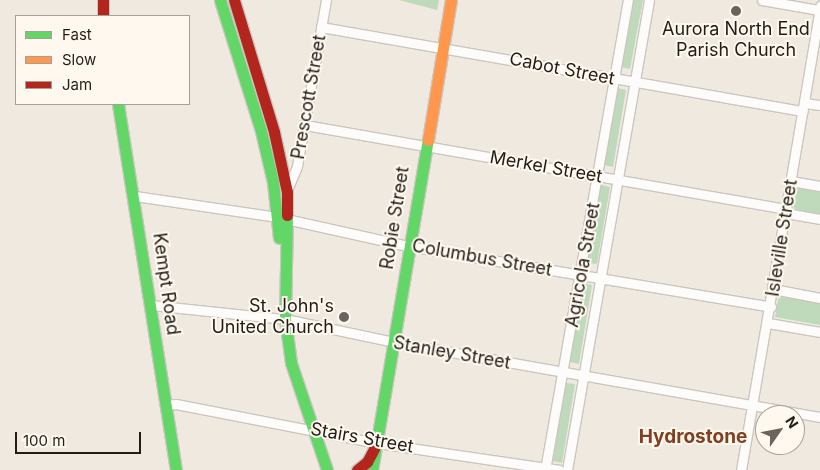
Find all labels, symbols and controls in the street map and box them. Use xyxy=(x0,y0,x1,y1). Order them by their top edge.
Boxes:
marker: Aurora North End Parish Church xyxy=(730,5,742,17)
legend xyxy=(15,15,190,105)
place label: Aurora North End Parish Church xyxy=(662,19,810,62)
text: Fast xyxy=(62,25,92,44)
street label: Prescott Street xyxy=(287,33,331,161)
street label: Cabot Street xyxy=(508,48,616,90)
text: Slow xyxy=(62,50,96,69)
text: Jam xyxy=(62,75,92,94)
street label: Merkel Street xyxy=(488,146,604,188)
street label: Robie Street xyxy=(376,165,414,271)
street label: Isleville Street xyxy=(762,178,802,298)
street label: Agricola Street xyxy=(561,201,605,329)
street label: Kempt Road xyxy=(148,231,184,337)
street label: Columbus Street xyxy=(410,235,554,281)
place label: St. John's United Church xyxy=(211,296,334,338)
marker: St. John's United Church xyxy=(338,311,350,323)
street label: Stanley Street xyxy=(392,332,512,374)
north arrow xyxy=(755,405,805,455)
text: N xyxy=(782,413,802,431)
street label: Stairs Street xyxy=(309,418,415,458)
scale bar xyxy=(18,422,144,454)
district label: Hydrostone xyxy=(639,426,747,448)
text: 100 m xyxy=(23,431,65,450)

